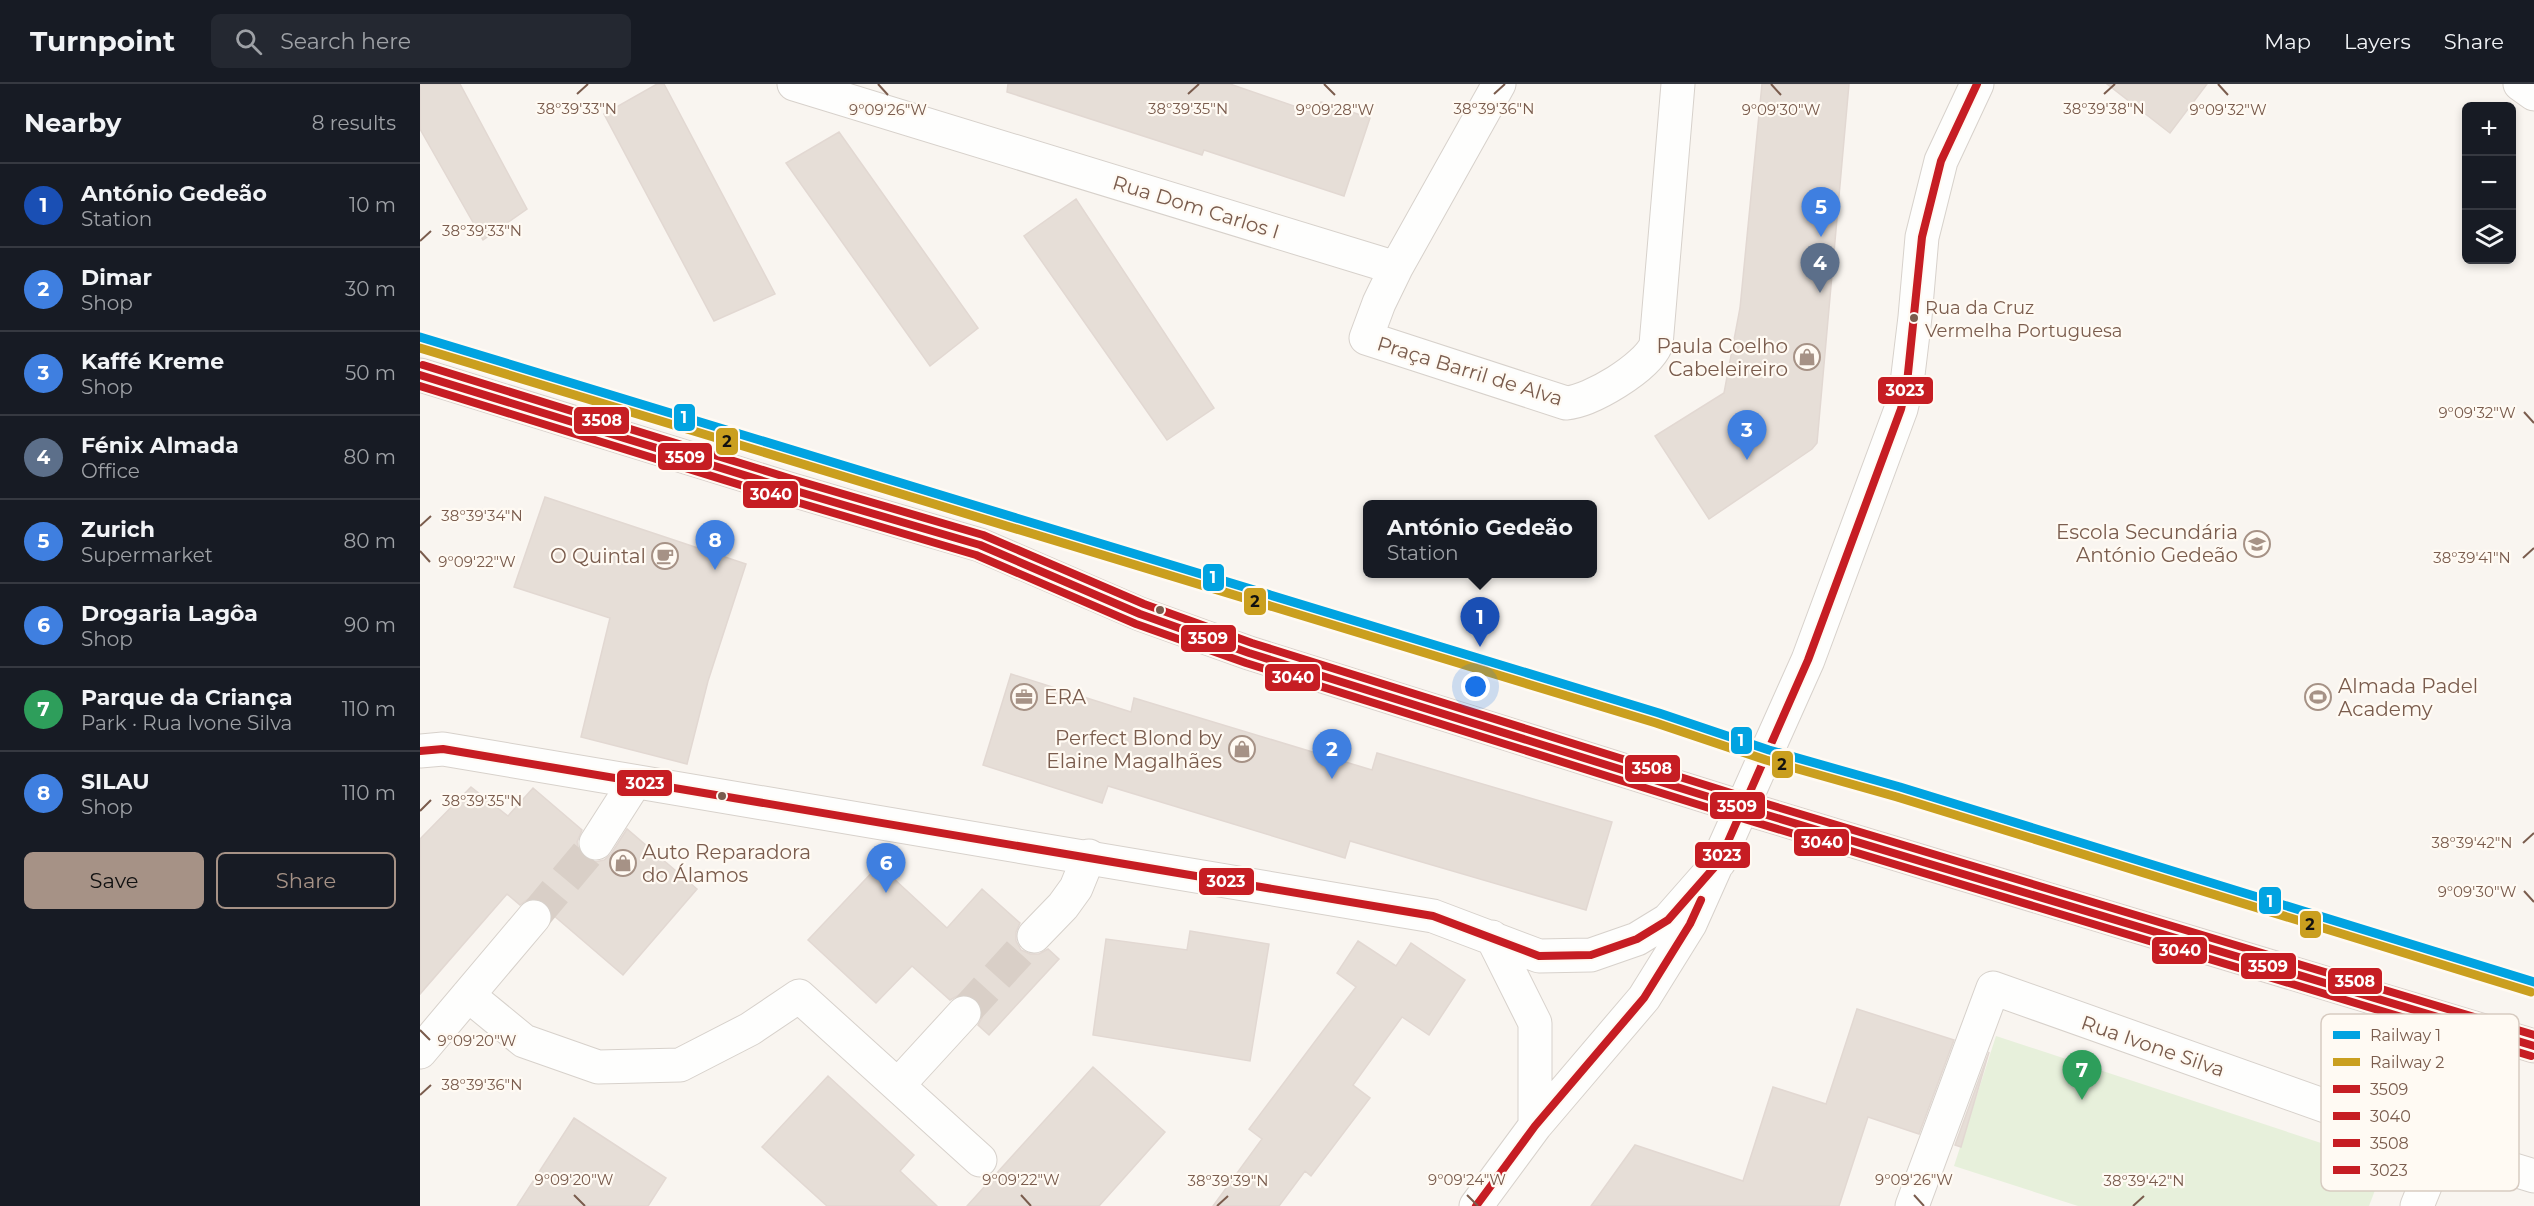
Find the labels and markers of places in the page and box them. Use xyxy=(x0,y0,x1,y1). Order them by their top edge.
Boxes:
pin: 5 xyxy=(1802,188,1840,237)
pin: 4 xyxy=(1800,244,1840,293)
place label: Rua da Cruz Vermelha Portuguesa xyxy=(1925,297,2122,342)
marker: Rua da Cruz Vermelha Portuguesa xyxy=(1908,312,1920,324)
place label: Paula Coelho Cabeleireiro xyxy=(1656,334,1788,381)
shop icon: Paula Coelho Cabeleireiro xyxy=(1792,342,1822,372)
pin: 3 xyxy=(1728,410,1766,460)
pin: 8 xyxy=(696,520,734,570)
place label: Escola Secundária António Gedeão xyxy=(2056,520,2238,567)
school or university icon: Escola Secundária António Gedeão xyxy=(2242,529,2272,559)
cafe icon: O Quintal xyxy=(650,541,680,571)
place label: O Quintal xyxy=(550,544,646,568)
pin: 1 xyxy=(1460,598,1500,647)
unlabelled marker xyxy=(1154,604,1166,616)
place label: Almada Padel Academy xyxy=(2338,674,2478,721)
office icon: ERA xyxy=(1009,682,1039,712)
sports icon: Almada Padel Academy xyxy=(2303,682,2333,712)
place label: ERA xyxy=(1044,685,1087,709)
place label: Perfect Blond by Elaine Magalhães xyxy=(1046,726,1222,773)
pin: 2 xyxy=(1312,730,1352,779)
shop icon: Perfect Blond by Elaine Magalhães xyxy=(1227,734,1257,764)
unlabelled marker xyxy=(716,790,728,802)
place label: Auto Reparadora do Álamos xyxy=(642,840,811,887)
pin: 6 xyxy=(866,844,906,893)
shop icon: Auto Reparadora do Álamos xyxy=(608,848,638,878)
pin: 7 xyxy=(2062,1050,2102,1100)

